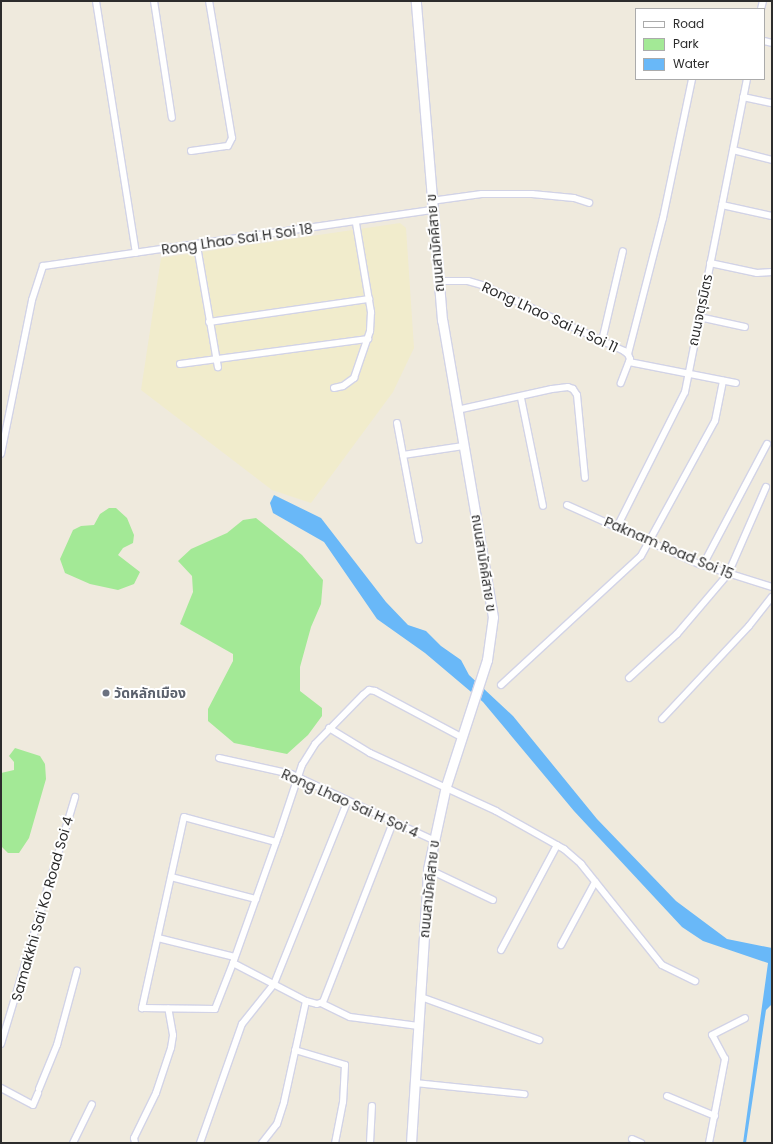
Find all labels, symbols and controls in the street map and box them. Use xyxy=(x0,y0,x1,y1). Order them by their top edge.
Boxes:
legend xyxy=(635,8,765,80)
text: Road xyxy=(673,15,704,32)
text: Park xyxy=(673,35,699,52)
text: Water xyxy=(673,55,709,72)
street label: ถนนสามัคคีสาย ข xyxy=(422,193,448,293)
street label: Rong Lhao Sai H Soi 18 xyxy=(160,220,314,258)
street label: ถนนจตุรมิตร xyxy=(684,272,716,348)
street label: Rong Lhao Sai H Soi 11 xyxy=(479,278,621,356)
street label: ถนนสามัคคีสาย ข xyxy=(468,513,500,613)
street label: Paknam Road Soi 15 xyxy=(602,513,736,583)
place label: วัดหลักเมือง xyxy=(114,685,186,701)
marker: วัดหลักเมือง xyxy=(101,688,111,698)
street label: Rong Lhao Sai H Soi 4 xyxy=(279,765,421,841)
street label: Samakkhi Sai Ko Road Soi 4 xyxy=(8,815,76,1003)
street label: ถนนสามัคคีสาย ข xyxy=(415,839,443,939)

